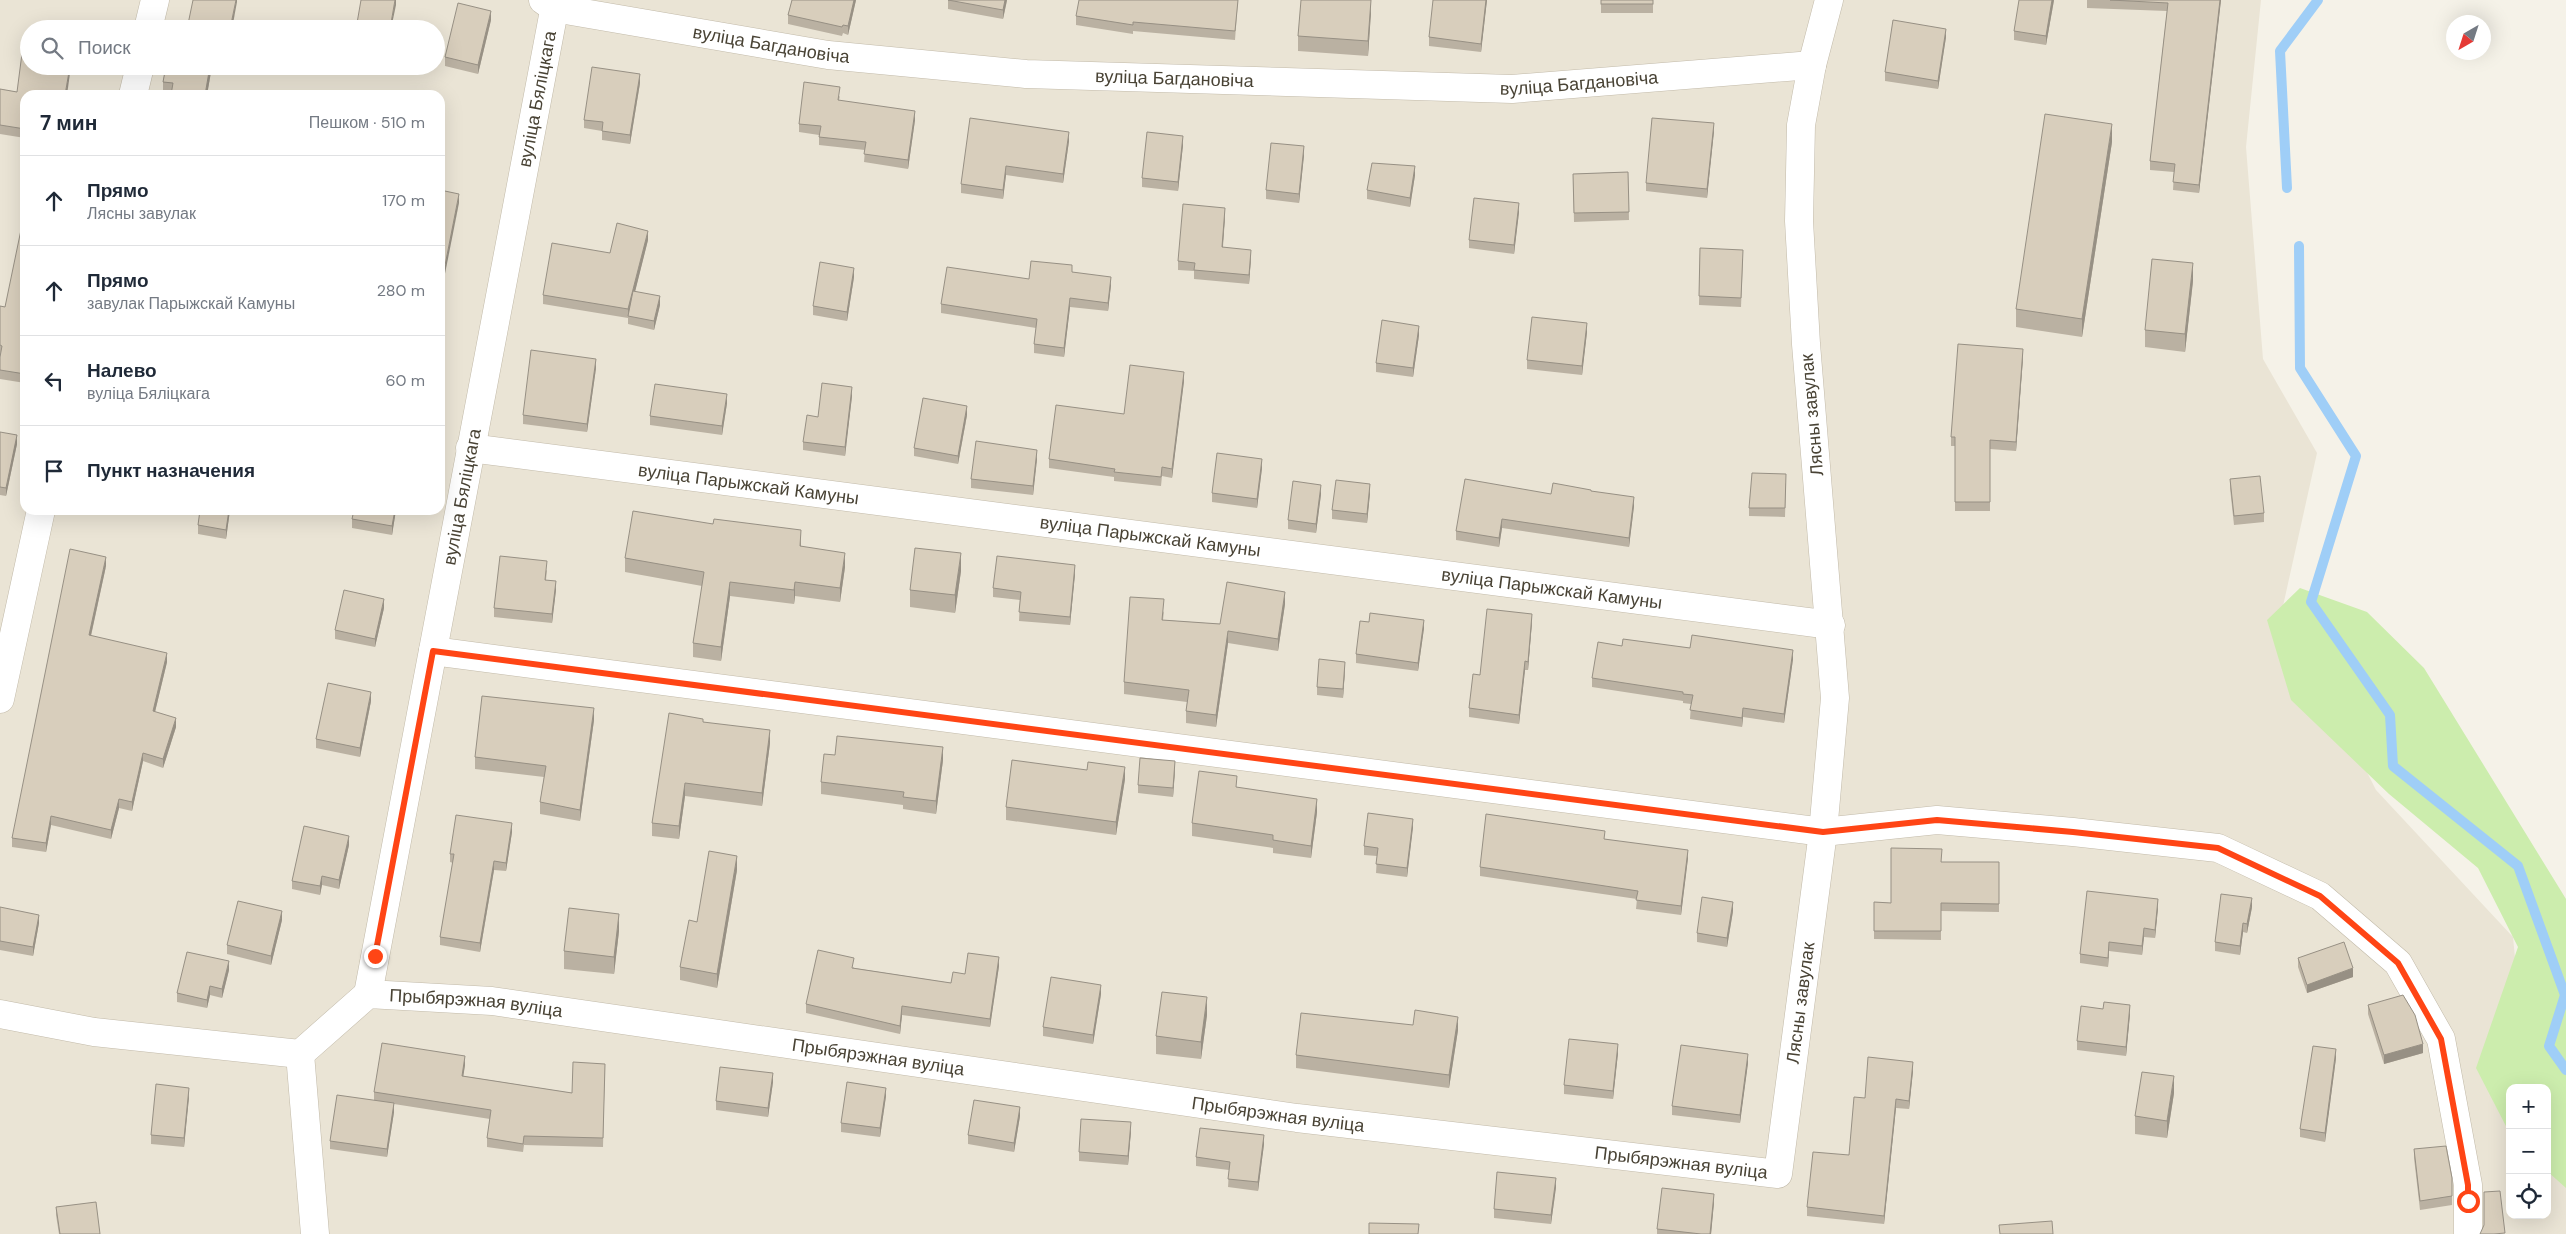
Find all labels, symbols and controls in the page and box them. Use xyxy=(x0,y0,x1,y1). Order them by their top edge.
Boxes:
north arrow xyxy=(2446,15,2491,60)
search box xyxy=(20,20,445,75)
street label: вуліца Багдановіча xyxy=(691,20,852,69)
street label: вуліца Бяліцкага xyxy=(513,28,562,169)
icon: search xyxy=(38,34,66,62)
text: Поиск xyxy=(78,35,131,60)
street label: вуліца Багдановіча xyxy=(1095,64,1255,93)
street label: вуліца Багдановіча xyxy=(1500,65,1660,101)
text: 7 мин xyxy=(40,109,97,137)
text: Пешком · 510 m xyxy=(309,112,425,133)
text: Прямо xyxy=(87,178,149,203)
icon: ahead xyxy=(40,187,68,215)
text: 170 m xyxy=(382,190,425,211)
text: Лясны завулак xyxy=(87,203,196,224)
text: Прямо xyxy=(87,268,149,293)
icon: ahead xyxy=(40,277,68,305)
text: 280 m xyxy=(377,280,425,301)
text: завулак Парыжскай Камуны xyxy=(87,293,295,314)
street label: Лясны завулак xyxy=(1795,353,1829,477)
text: Налево xyxy=(87,358,157,383)
icon: left xyxy=(40,367,68,395)
text: 60 m xyxy=(385,370,425,391)
text: вуліца Бяліцкага xyxy=(87,383,210,404)
street label: вуліца Бяліцкага xyxy=(437,426,487,567)
icon: arrive xyxy=(40,457,68,485)
text: Пункт назначения xyxy=(87,458,255,483)
street label: вуліца Парыжскай Камуны xyxy=(637,458,861,510)
street label: вуліца Парыжскай Камуны xyxy=(1038,510,1262,563)
street label: вуліца Парыжскай Камуны xyxy=(1440,562,1664,615)
street label: Лясны завулак xyxy=(1781,940,1820,1065)
route end xyxy=(364,945,387,968)
street label: Прыбярэжная вуліца xyxy=(389,983,565,1023)
street label: Прыбярэжная вуліца xyxy=(790,1033,967,1082)
map controls xyxy=(2506,1084,2551,1219)
button: + xyxy=(2506,1084,2551,1129)
street label: Прыбярэжная вуліца xyxy=(1190,1091,1367,1138)
button: − xyxy=(2506,1129,2551,1174)
street label: Прыбярэжная вуліца xyxy=(1593,1141,1770,1185)
button: locate xyxy=(2506,1174,2551,1219)
route start xyxy=(2457,1190,2480,1213)

